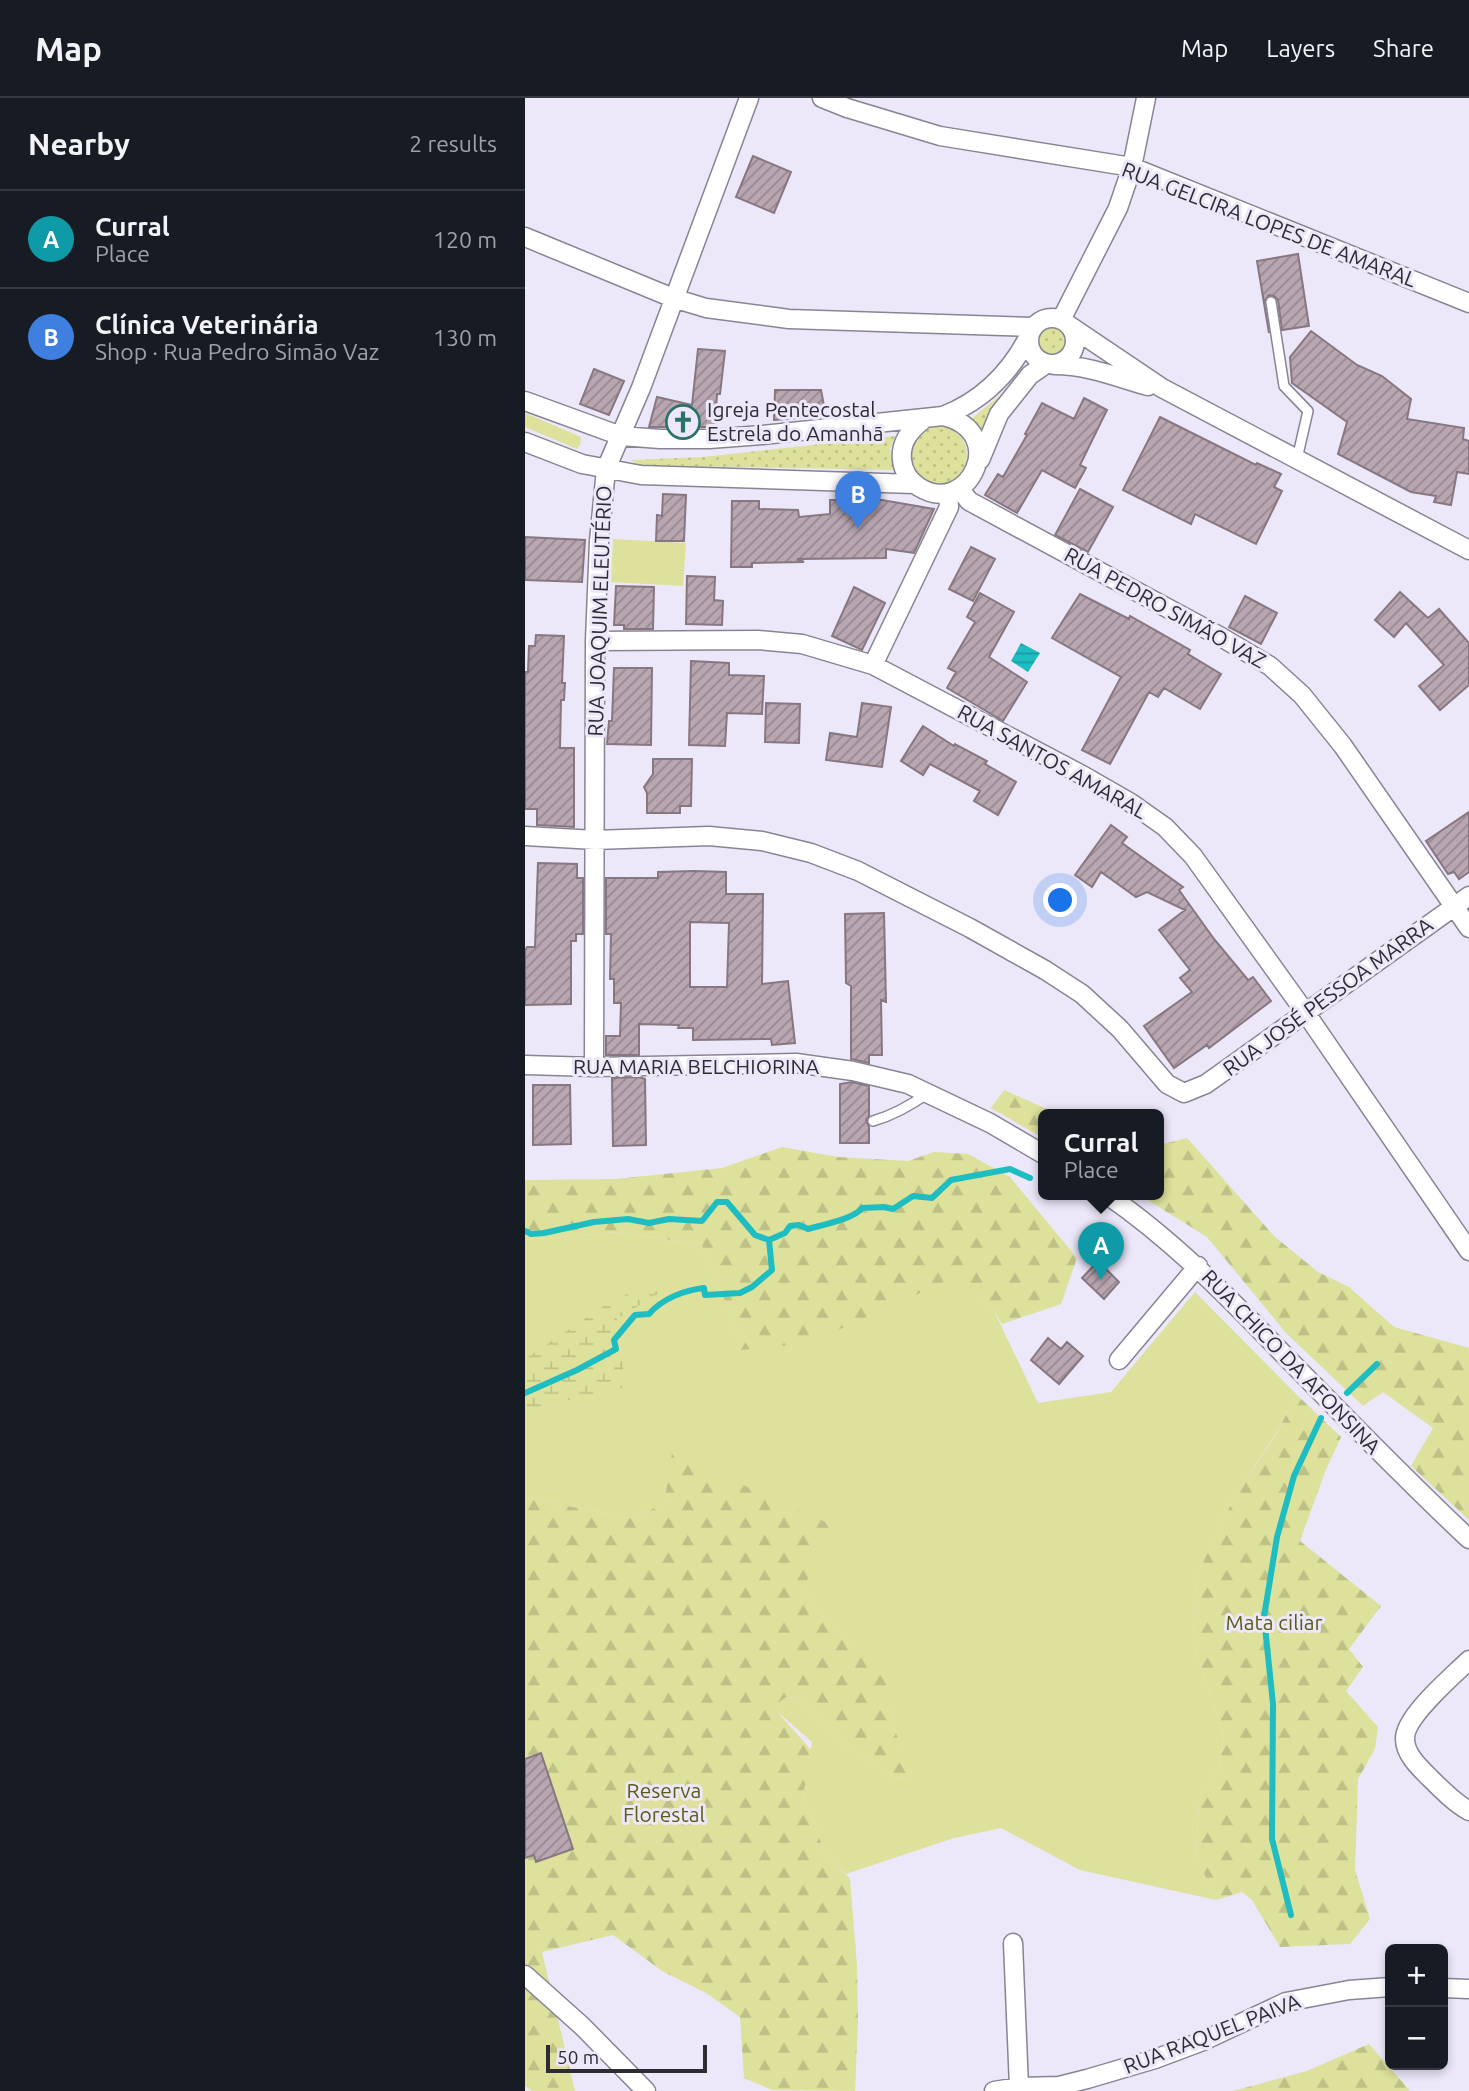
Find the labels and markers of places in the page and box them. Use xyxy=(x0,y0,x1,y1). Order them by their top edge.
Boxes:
place label: Igreja Pentecostal Estrela do Amanhã xyxy=(707,397,884,445)
church icon: Igreja Pentecostal Estrela do Amanhã xyxy=(664,403,702,441)
pin: B xyxy=(835,471,881,529)
pin: A xyxy=(1078,1222,1124,1280)

